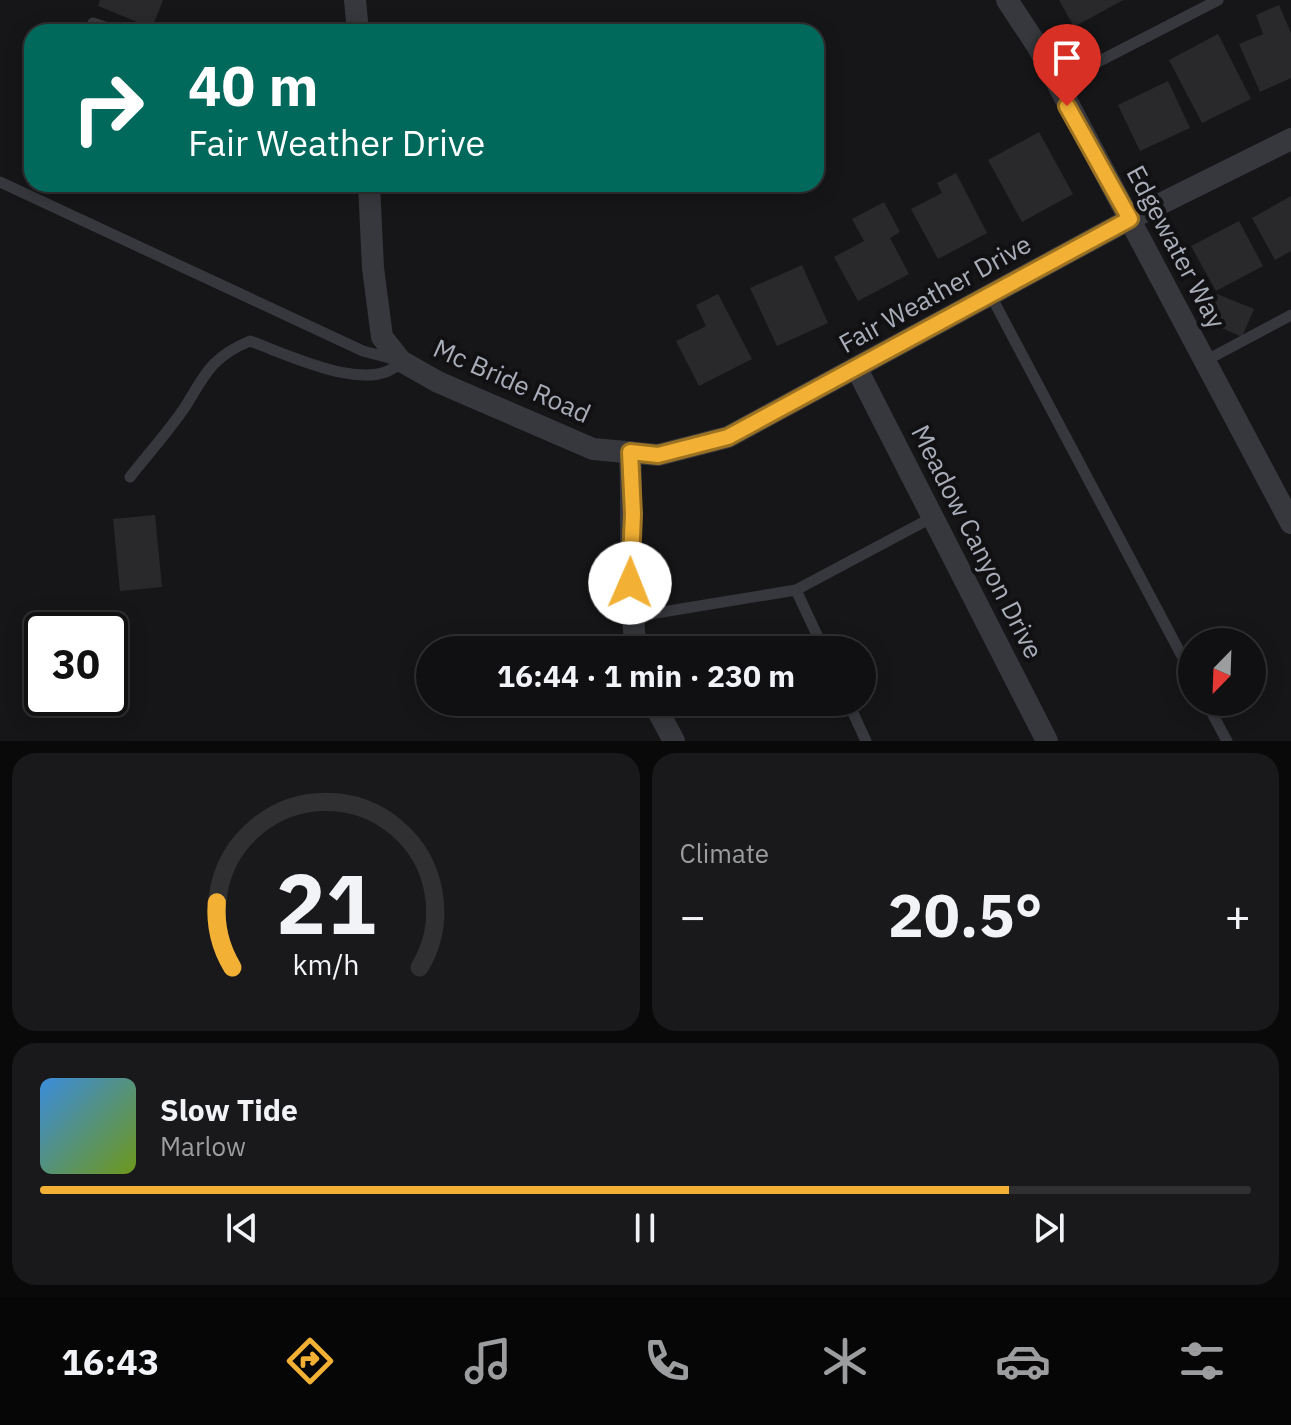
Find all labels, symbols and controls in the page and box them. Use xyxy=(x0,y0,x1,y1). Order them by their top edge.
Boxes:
pin xyxy=(1033,24,1101,106)
icon: arrive xyxy=(1045,36,1089,80)
text: 40 m xyxy=(188,49,318,121)
icon: right xyxy=(56,56,160,160)
text: Fair Weather Drive xyxy=(188,119,485,166)
street label: Edgewater Way xyxy=(1120,159,1234,334)
street label: Fair Weather Drive xyxy=(832,226,1037,360)
street label: Mc Bride Road xyxy=(428,330,596,430)
street label: Meadow Canyon Drive xyxy=(904,419,1052,664)
position arrow xyxy=(588,541,672,625)
speed limit sign: 30 xyxy=(24,612,128,716)
north arrow xyxy=(1178,628,1266,716)
map controls xyxy=(1178,628,1266,716)
text: 16:44 · 1 min · 230 m xyxy=(497,656,795,695)
text: Climate xyxy=(680,836,769,870)
text: 21 xyxy=(276,849,376,957)
text: 20.5° xyxy=(888,875,1043,954)
text: − xyxy=(680,887,706,944)
text: + xyxy=(1225,887,1251,944)
text: km/h xyxy=(292,946,359,983)
text: Slow Tide xyxy=(160,1090,298,1129)
text: Marlow xyxy=(160,1129,246,1163)
icon: previous xyxy=(220,1206,264,1250)
icon: pause xyxy=(623,1206,667,1250)
icon: next xyxy=(1027,1206,1071,1250)
icon: directions xyxy=(282,1333,338,1389)
icon: music xyxy=(460,1333,516,1389)
icon: phone xyxy=(639,1333,695,1389)
icon: climate xyxy=(817,1333,873,1389)
icon: car xyxy=(995,1333,1051,1389)
icon: filters xyxy=(1174,1333,1230,1389)
text: 16:43 xyxy=(61,1338,159,1385)

